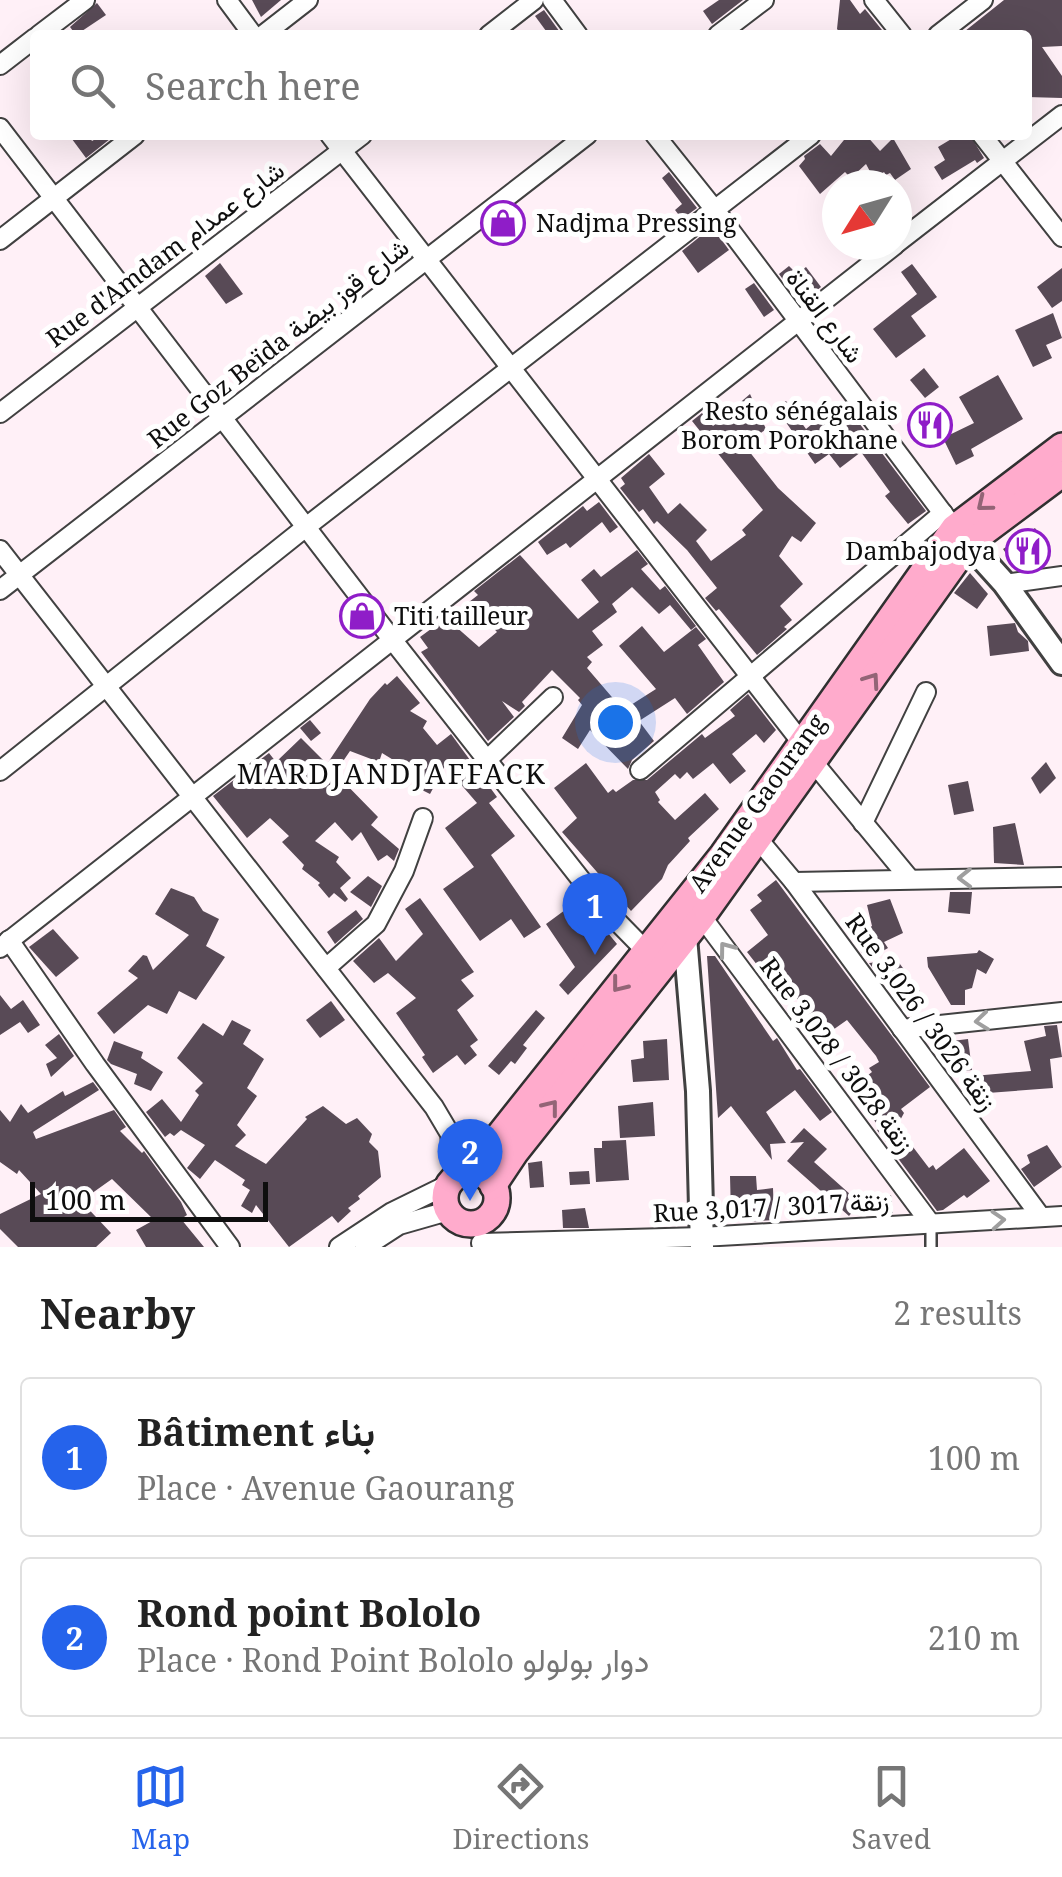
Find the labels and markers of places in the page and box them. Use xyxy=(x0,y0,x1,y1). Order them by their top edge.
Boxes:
shop icon: Nadjma Pressing xyxy=(480,200,526,246)
place label: Nadjma Pressing xyxy=(536,205,737,239)
place label: Resto sénégalais Borom Porokhane xyxy=(681,393,898,456)
restaurant icon: Resto sénégalais Borom Porokhane xyxy=(907,402,953,448)
restaurant icon: Dambajodya xyxy=(1005,528,1051,574)
place label: Dambajodya xyxy=(845,533,996,567)
shop icon: Titi tailleur xyxy=(339,593,385,639)
place label: Titi tailleur xyxy=(394,598,528,632)
pin: 1 xyxy=(562,872,628,955)
pin: 2 xyxy=(438,1118,502,1201)

